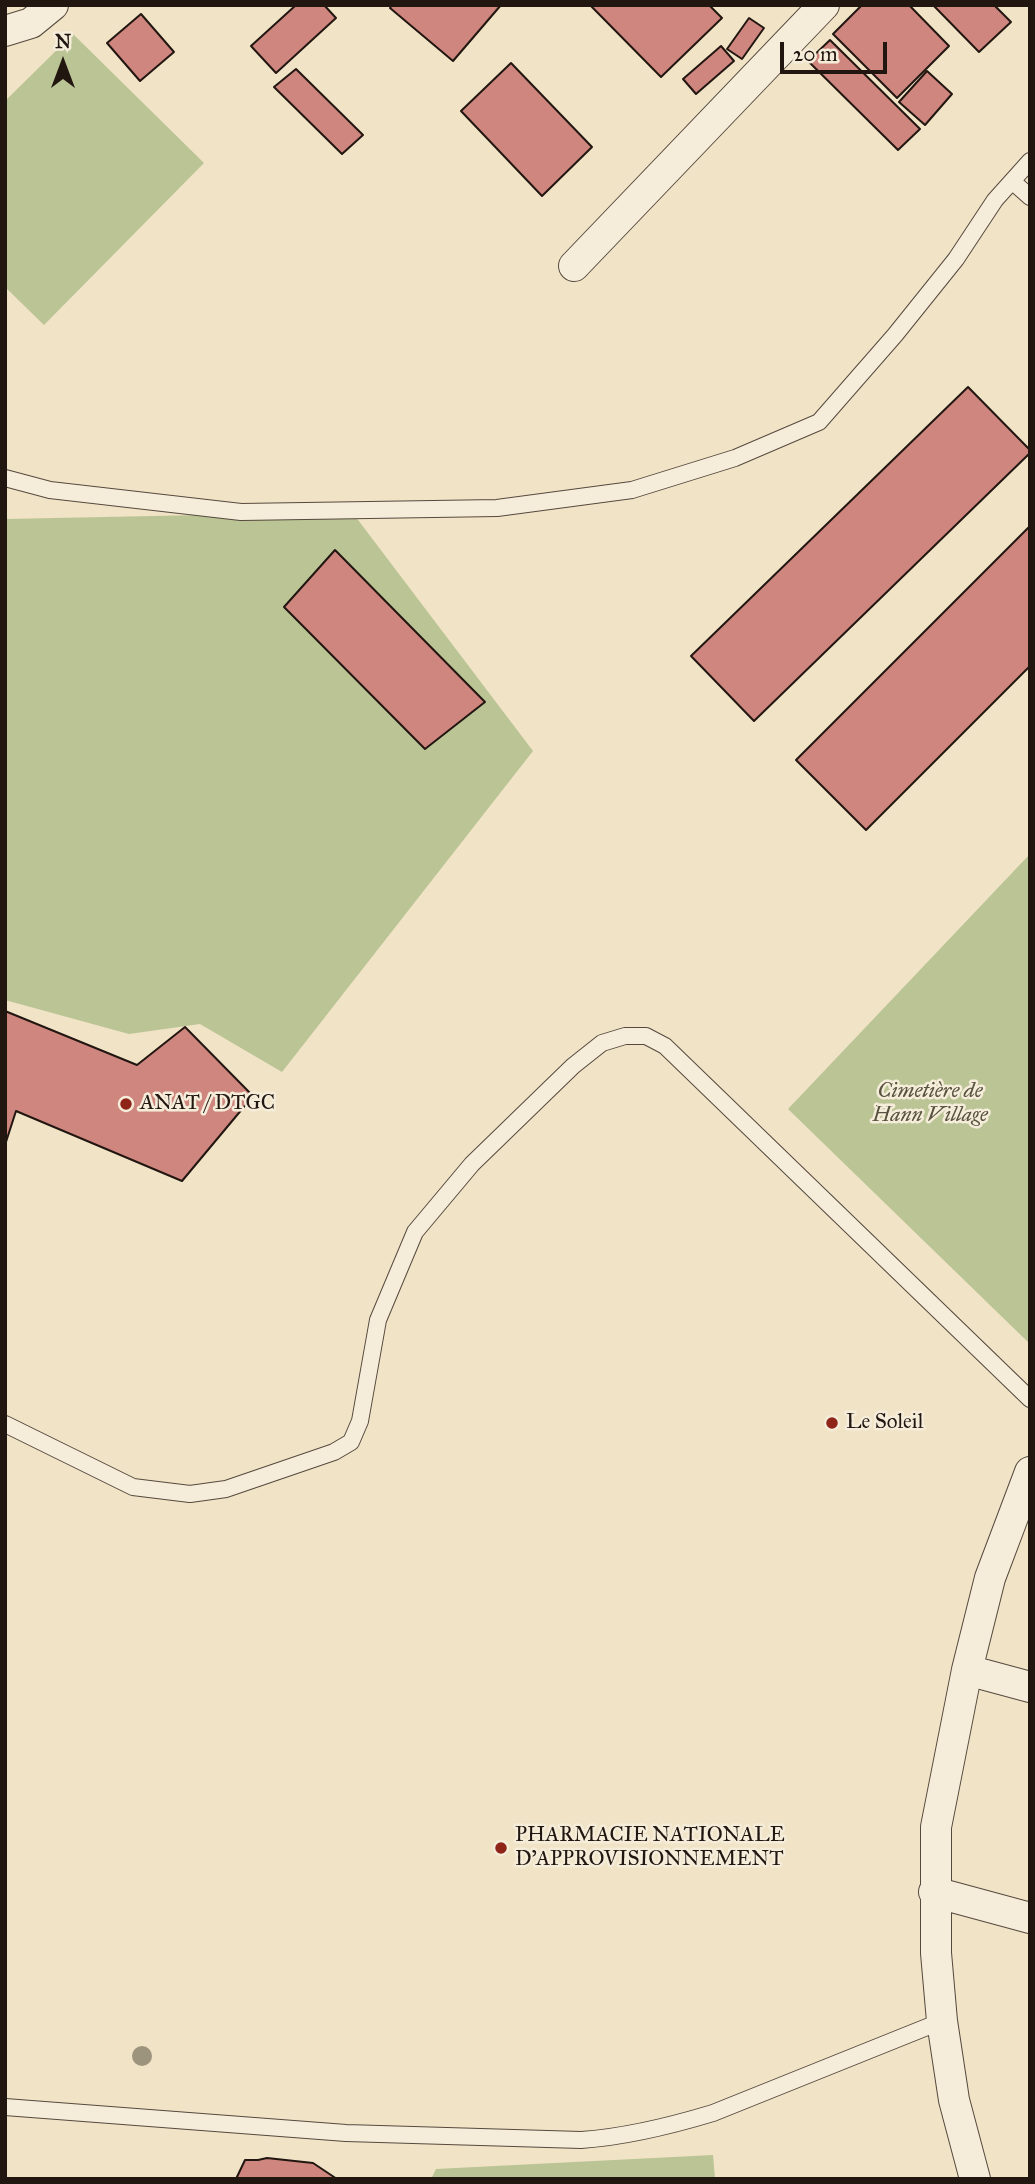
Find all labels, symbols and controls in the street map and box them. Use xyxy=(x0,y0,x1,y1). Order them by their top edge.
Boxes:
north arrow xyxy=(28,28,98,98)
scale bar xyxy=(783,28,890,72)
text: N xyxy=(55,30,71,53)
text: 20 m xyxy=(793,41,838,67)
park label: Cimetière de Hann Village xyxy=(872,1079,988,1129)
place label: ANAT / DTGC xyxy=(140,1091,275,1117)
marker: ANAT / DTGC xyxy=(118,1096,134,1112)
place label: Le Soleil xyxy=(846,1410,923,1436)
marker: Le Soleil xyxy=(824,1415,840,1431)
place label: PHARMACIE NATIONALE D'APPROVISIONNEMENT xyxy=(515,1823,785,1873)
marker: PHARMACIE NATIONALE D'APPROVISIONNEMENT xyxy=(493,1840,509,1856)

